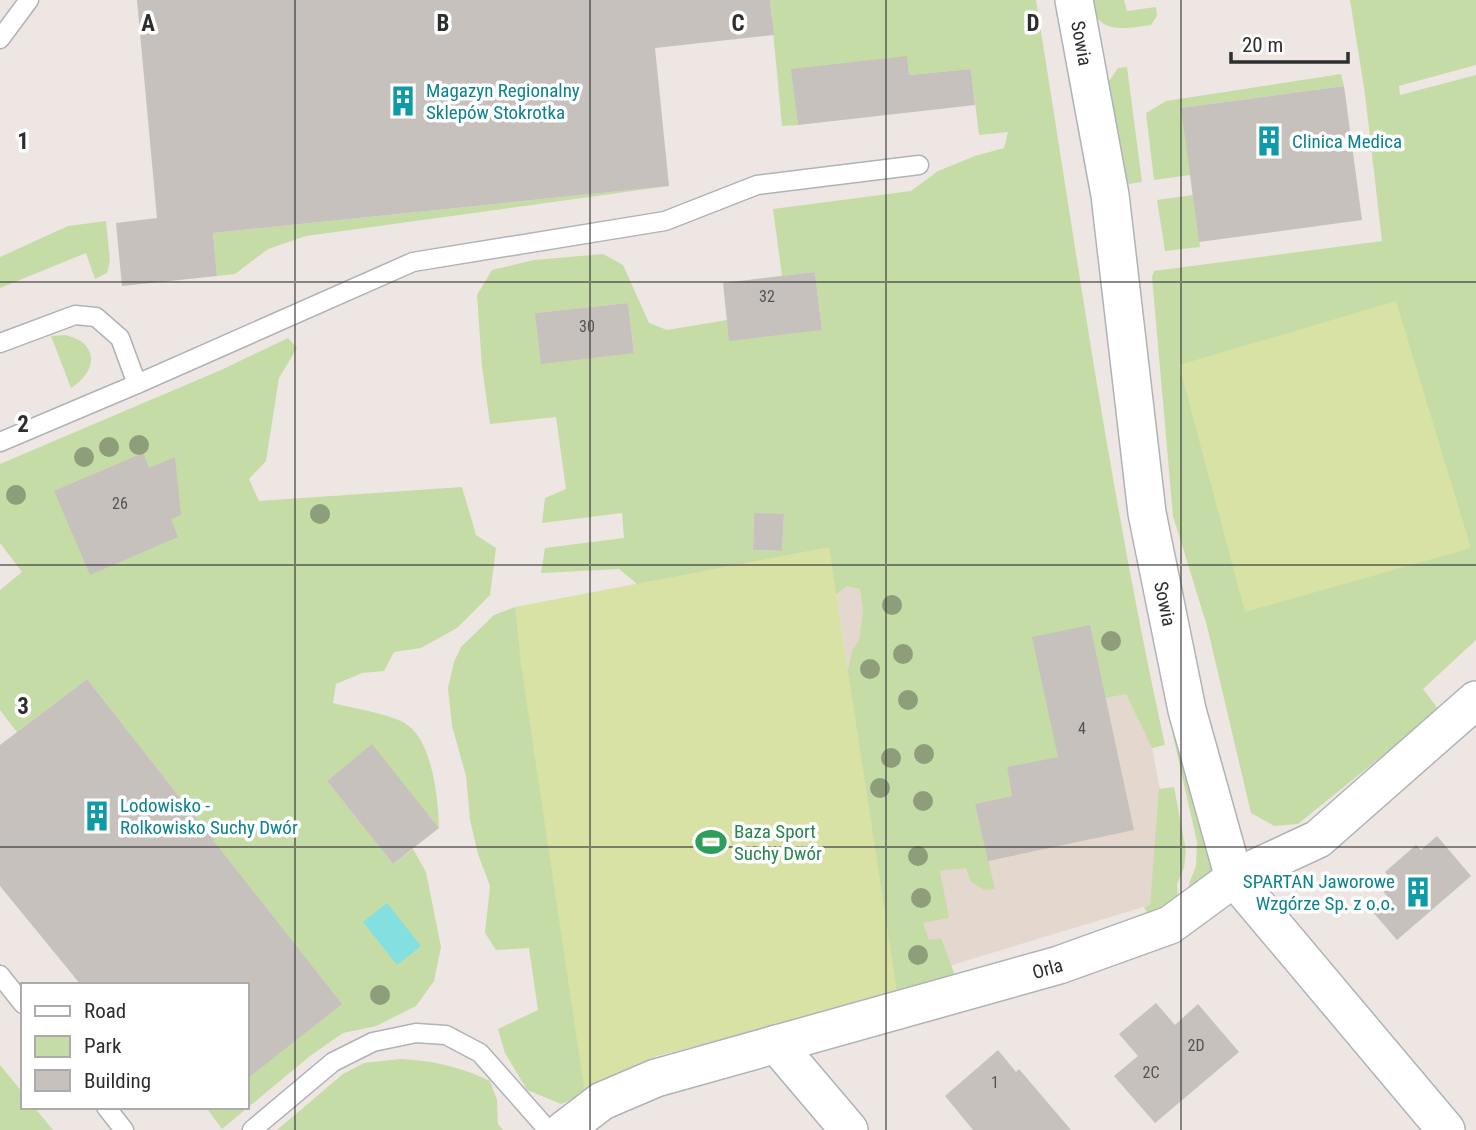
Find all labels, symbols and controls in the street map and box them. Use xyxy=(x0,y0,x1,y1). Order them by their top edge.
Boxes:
text: A xyxy=(141,10,155,37)
text: B xyxy=(437,10,449,37)
text: C xyxy=(731,10,745,37)
text: D xyxy=(1027,10,1040,37)
street label: Sowia xyxy=(1066,19,1097,68)
scale bar xyxy=(1231,21,1348,65)
text: 20 m xyxy=(1242,33,1283,57)
place label: Magazyn Regionalny Sklepów Stokrotka xyxy=(426,79,580,124)
building icon: Magazyn Regionalny Sklepów Stokrotka xyxy=(386,84,420,118)
building icon: Clinica Medica xyxy=(1252,124,1286,158)
text: 1 xyxy=(17,128,29,155)
place label: Clinica Medica xyxy=(1292,130,1402,153)
house number: 32 xyxy=(759,287,775,306)
house number: 30 xyxy=(579,317,595,336)
text: 2 xyxy=(17,411,29,438)
house number: 26 xyxy=(112,494,128,513)
street label: Sowia xyxy=(1149,579,1181,628)
text: 3 xyxy=(17,693,29,720)
house number: 4 xyxy=(1078,719,1086,738)
place label: Lodowisko - Rolkowisko Suchy Dwór xyxy=(120,794,298,839)
building icon: Lodowisko - Rolkowisko Suchy Dwór xyxy=(80,799,114,833)
place label: Baza Sport Suchy Dwór xyxy=(734,820,822,865)
sports icon: Baza Sport Suchy Dwór xyxy=(694,825,728,859)
place label: SPARTAN Jaworowe Wzgórze Sp. z o.o. xyxy=(1243,870,1395,915)
building icon: SPARTAN Jaworowe Wzgórze Sp. z o.o. xyxy=(1401,875,1435,909)
street label: Orla xyxy=(1030,954,1065,984)
legend xyxy=(21,983,248,1109)
text: Road xyxy=(84,999,126,1023)
text: Park xyxy=(84,1034,122,1058)
house number: 2D xyxy=(1187,1036,1205,1055)
house number: 2C xyxy=(1143,1063,1159,1082)
text: Building xyxy=(84,1069,151,1093)
house number: 1 xyxy=(991,1073,999,1092)

